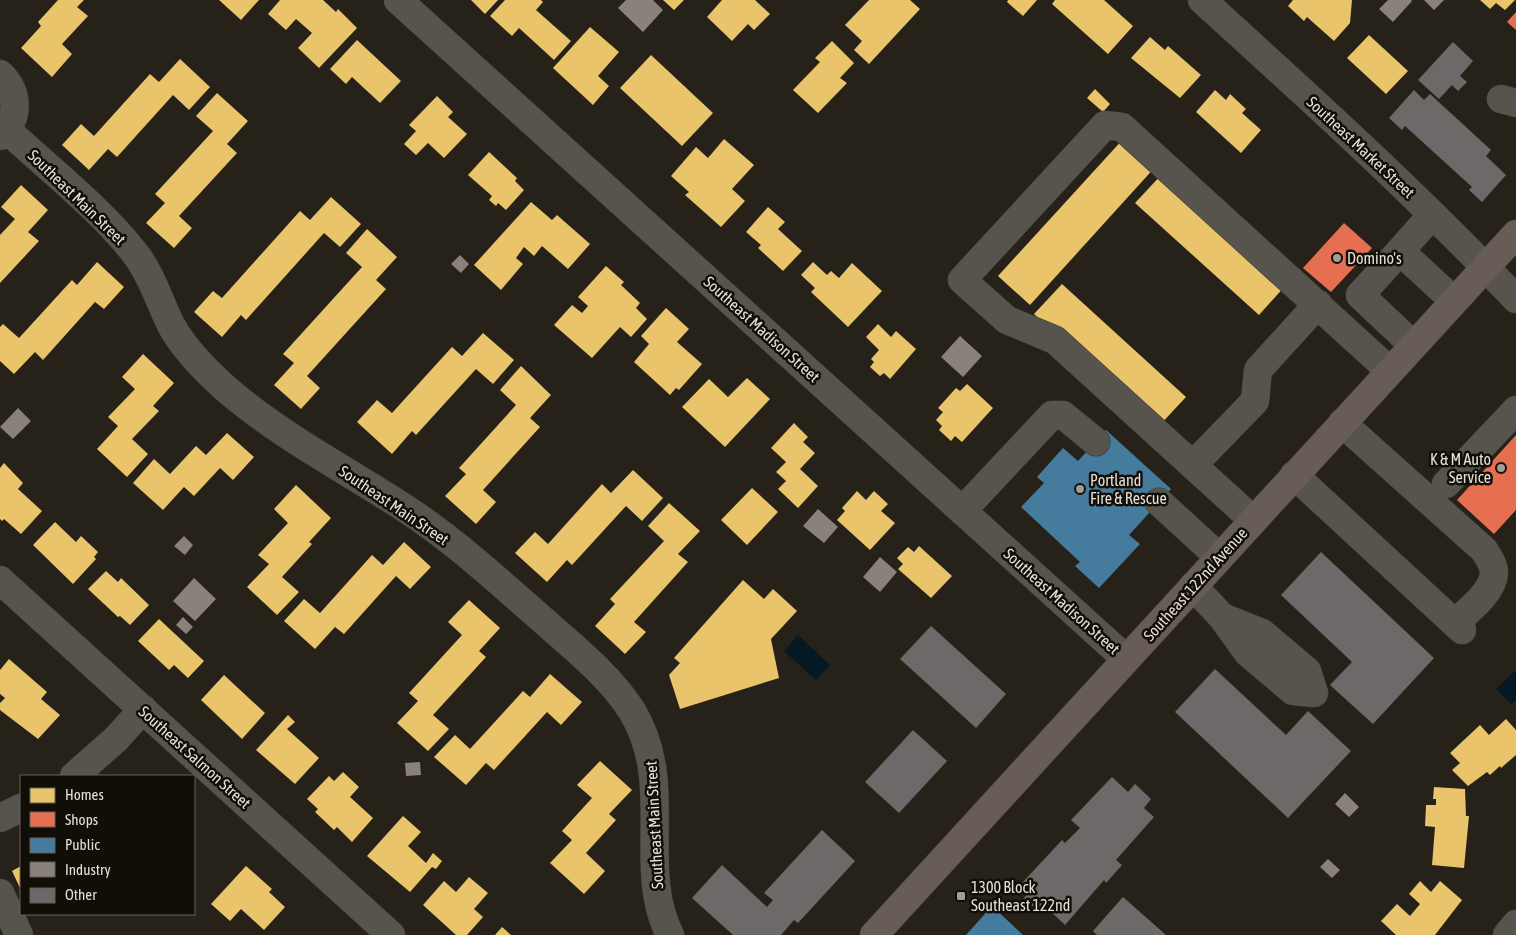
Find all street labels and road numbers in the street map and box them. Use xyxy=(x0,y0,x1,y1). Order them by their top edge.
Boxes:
street label: Southeast Market Street xyxy=(1304,93,1419,202)
street label: Southeast Main Street xyxy=(25,146,130,248)
street label: Southeast Madison Street xyxy=(701,272,824,386)
street label: Southeast Main Street xyxy=(336,462,453,549)
street label: Southeast 122nd Avenue xyxy=(1140,524,1250,644)
street label: Southeast Madison Street xyxy=(1001,544,1124,658)
street label: Southeast Salmon Street xyxy=(135,702,255,812)
street label: Southeast Main Street xyxy=(642,760,666,890)

